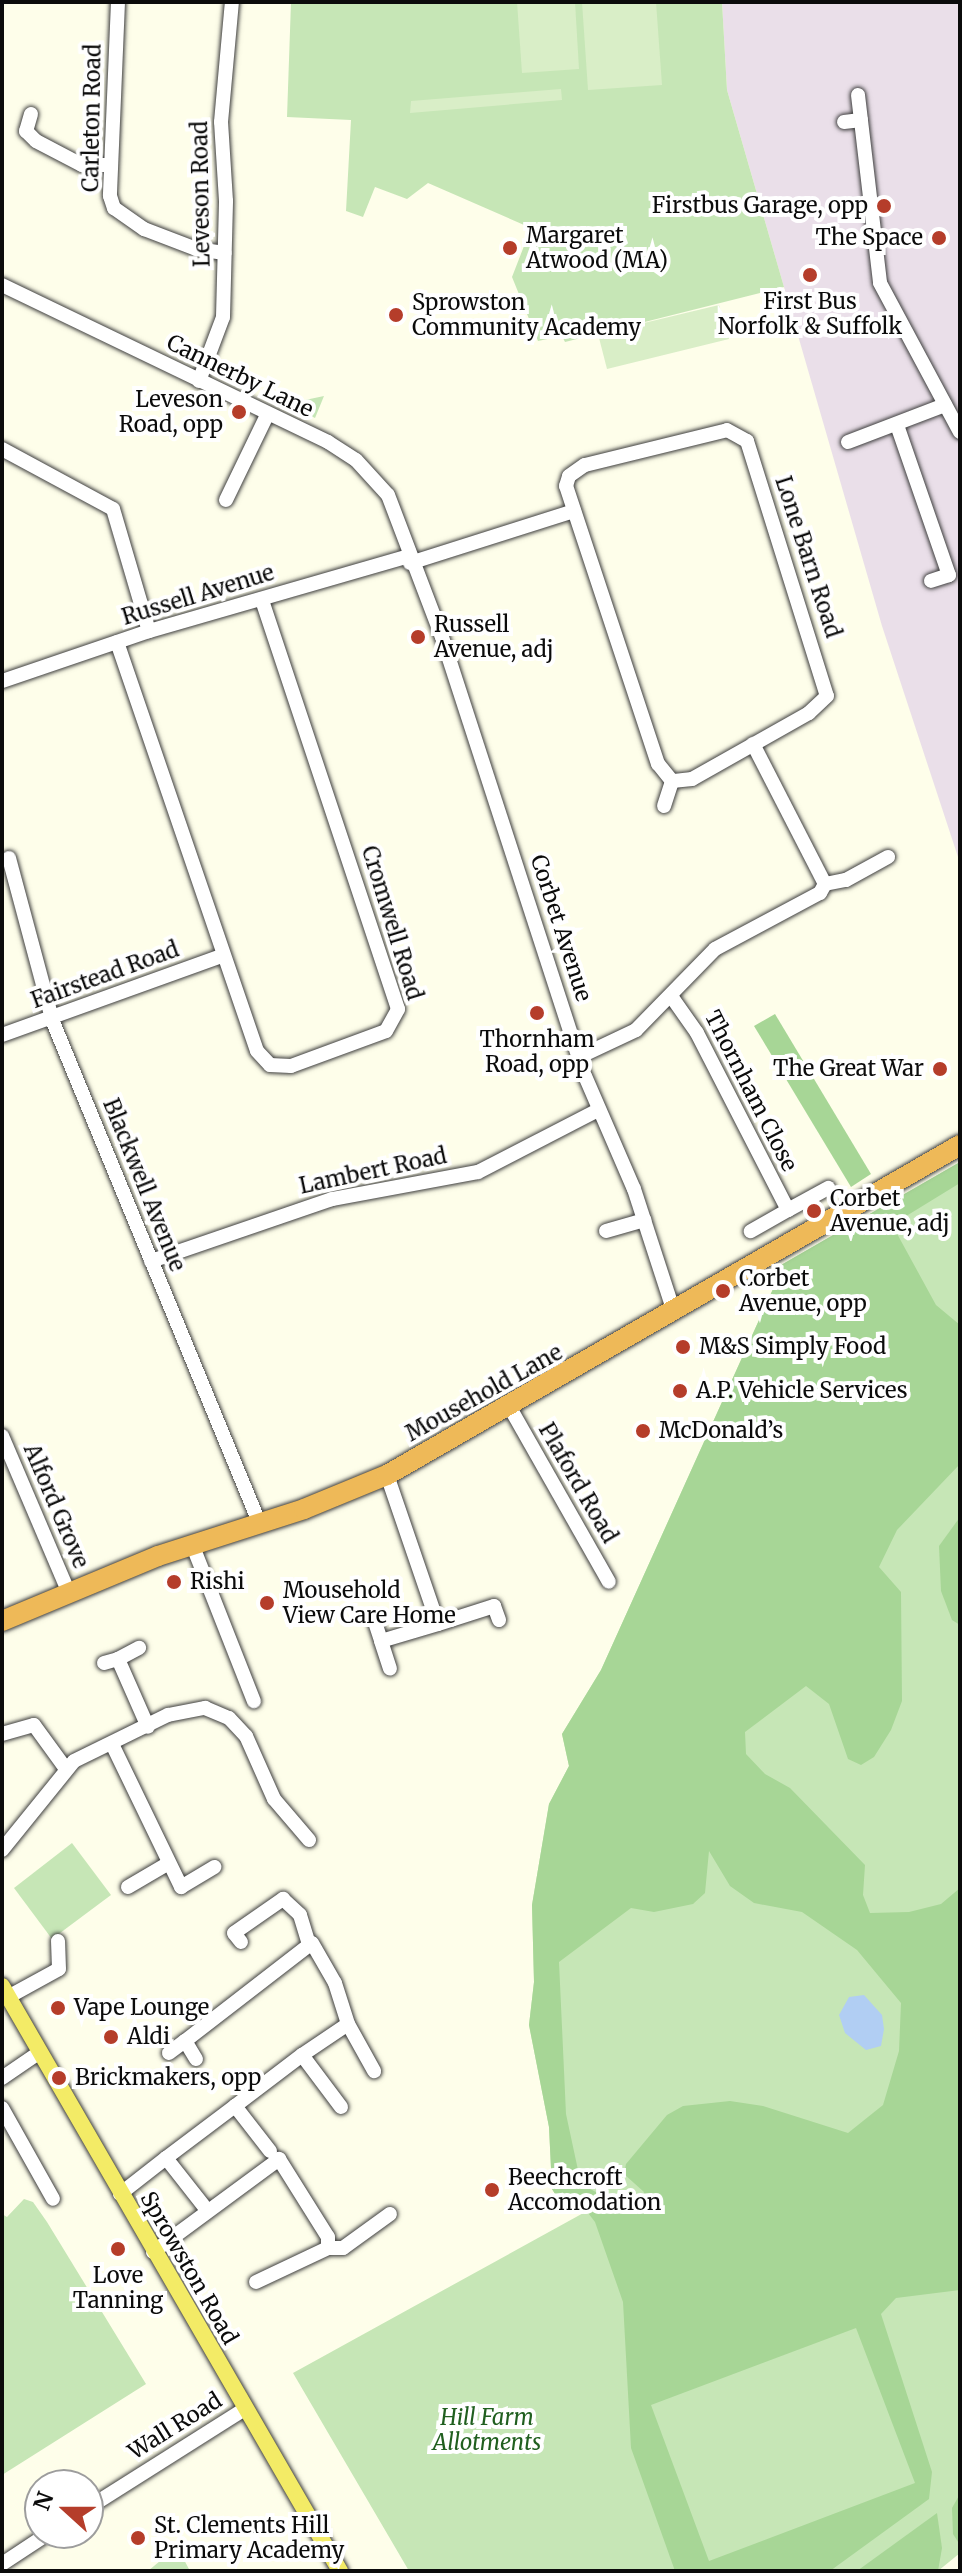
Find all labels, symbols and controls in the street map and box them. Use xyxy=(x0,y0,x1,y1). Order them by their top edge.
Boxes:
street label: Carleton Road xyxy=(78,44,106,192)
street label: Leveson Road xyxy=(187,121,215,267)
place label: Firstbus Garage, opp xyxy=(652,193,868,219)
marker: Firstbus Garage, opp xyxy=(875,197,893,215)
place label: Margaret Atwood (MA) xyxy=(526,222,668,274)
place label: The Space xyxy=(816,225,923,251)
marker: The Space xyxy=(930,229,948,247)
marker: Margaret Atwood (MA) xyxy=(501,239,519,257)
marker: First Bus Norfolk & Suffolk xyxy=(801,266,819,284)
place label: First Bus Norfolk & Suffolk xyxy=(718,288,902,340)
place label: Sprowston Community Academy xyxy=(412,289,641,340)
marker: Sprowston Community Academy xyxy=(387,306,405,324)
street label: Cannerby Lane xyxy=(162,329,318,423)
place label: Leveson Road, opp xyxy=(119,386,223,438)
marker: Leveson Road, opp xyxy=(230,403,248,421)
street label: Lone Barn Road xyxy=(769,473,847,641)
street label: Russell Avenue xyxy=(119,559,277,631)
place label: Russell Avenue, adj xyxy=(434,611,554,662)
marker: Russell Avenue, adj xyxy=(409,628,427,646)
street label: Cromwell Road xyxy=(356,843,428,1003)
street label: Corbet Avenue xyxy=(525,851,597,1005)
street label: Fairstead Road xyxy=(28,936,182,1014)
marker: Thornham Road, opp xyxy=(528,1004,546,1022)
street label: Thornham Close xyxy=(699,1006,803,1176)
place label: Thornham Road, opp xyxy=(479,1026,595,1078)
place label: The Great War xyxy=(773,1056,924,1082)
marker: The Great War xyxy=(931,1060,949,1078)
street label: Blackwell Avenue xyxy=(97,1095,191,1275)
street label: Lambert Road xyxy=(297,1142,449,1200)
place label: Corbet Avenue, adj xyxy=(830,1185,950,1236)
marker: Corbet Avenue, adj xyxy=(805,1202,823,1220)
place label: Corbet Avenue, opp xyxy=(739,1265,867,1316)
marker: Corbet Avenue, opp xyxy=(714,1282,732,1300)
place label: M&S Simply Food xyxy=(699,1334,886,1360)
marker: M&S Simply Food xyxy=(674,1338,692,1356)
street label: Mousehold Lane xyxy=(401,1339,567,1447)
place label: A.P. Vehicle Services xyxy=(696,1378,908,1404)
marker: A.P. Vehicle Services xyxy=(671,1382,689,1400)
street label: Plaford Road xyxy=(533,1418,623,1548)
place label: McDonald’s xyxy=(659,1418,783,1444)
marker: McDonald’s xyxy=(634,1422,652,1440)
street label: Alford Grove xyxy=(18,1440,94,1572)
place label: Rishi xyxy=(190,1569,245,1595)
marker: Rishi xyxy=(165,1573,183,1591)
place label: Mousehold View Care Home xyxy=(283,1577,456,1628)
marker: Mousehold View Care Home xyxy=(258,1594,276,1612)
place label: Vape Lounge xyxy=(74,1995,209,2021)
marker: Vape Lounge xyxy=(49,1999,67,2017)
place label: Aldi xyxy=(127,2024,170,2050)
marker: Aldi xyxy=(102,2028,120,2046)
place label: Brickmakers, opp xyxy=(75,2065,261,2091)
marker: Brickmakers, opp xyxy=(50,2069,68,2087)
place label: Beechcroft Accomodation xyxy=(508,2164,661,2216)
marker: Beechcroft Accomodation xyxy=(483,2181,501,2199)
street label: Sprowston Road xyxy=(135,2187,243,2349)
marker: Love Tanning xyxy=(109,2240,127,2258)
place label: Love Tanning xyxy=(73,2262,163,2314)
street label: Wall Road xyxy=(123,2387,227,2465)
park label: Hill Farm Allotments xyxy=(433,2404,541,2456)
north arrow xyxy=(24,2469,104,2549)
text: N xyxy=(27,2488,60,2514)
place label: St. Clements Hill Primary Academy xyxy=(154,2512,344,2564)
marker: St. Clements Hill Primary Academy xyxy=(129,2529,147,2547)

